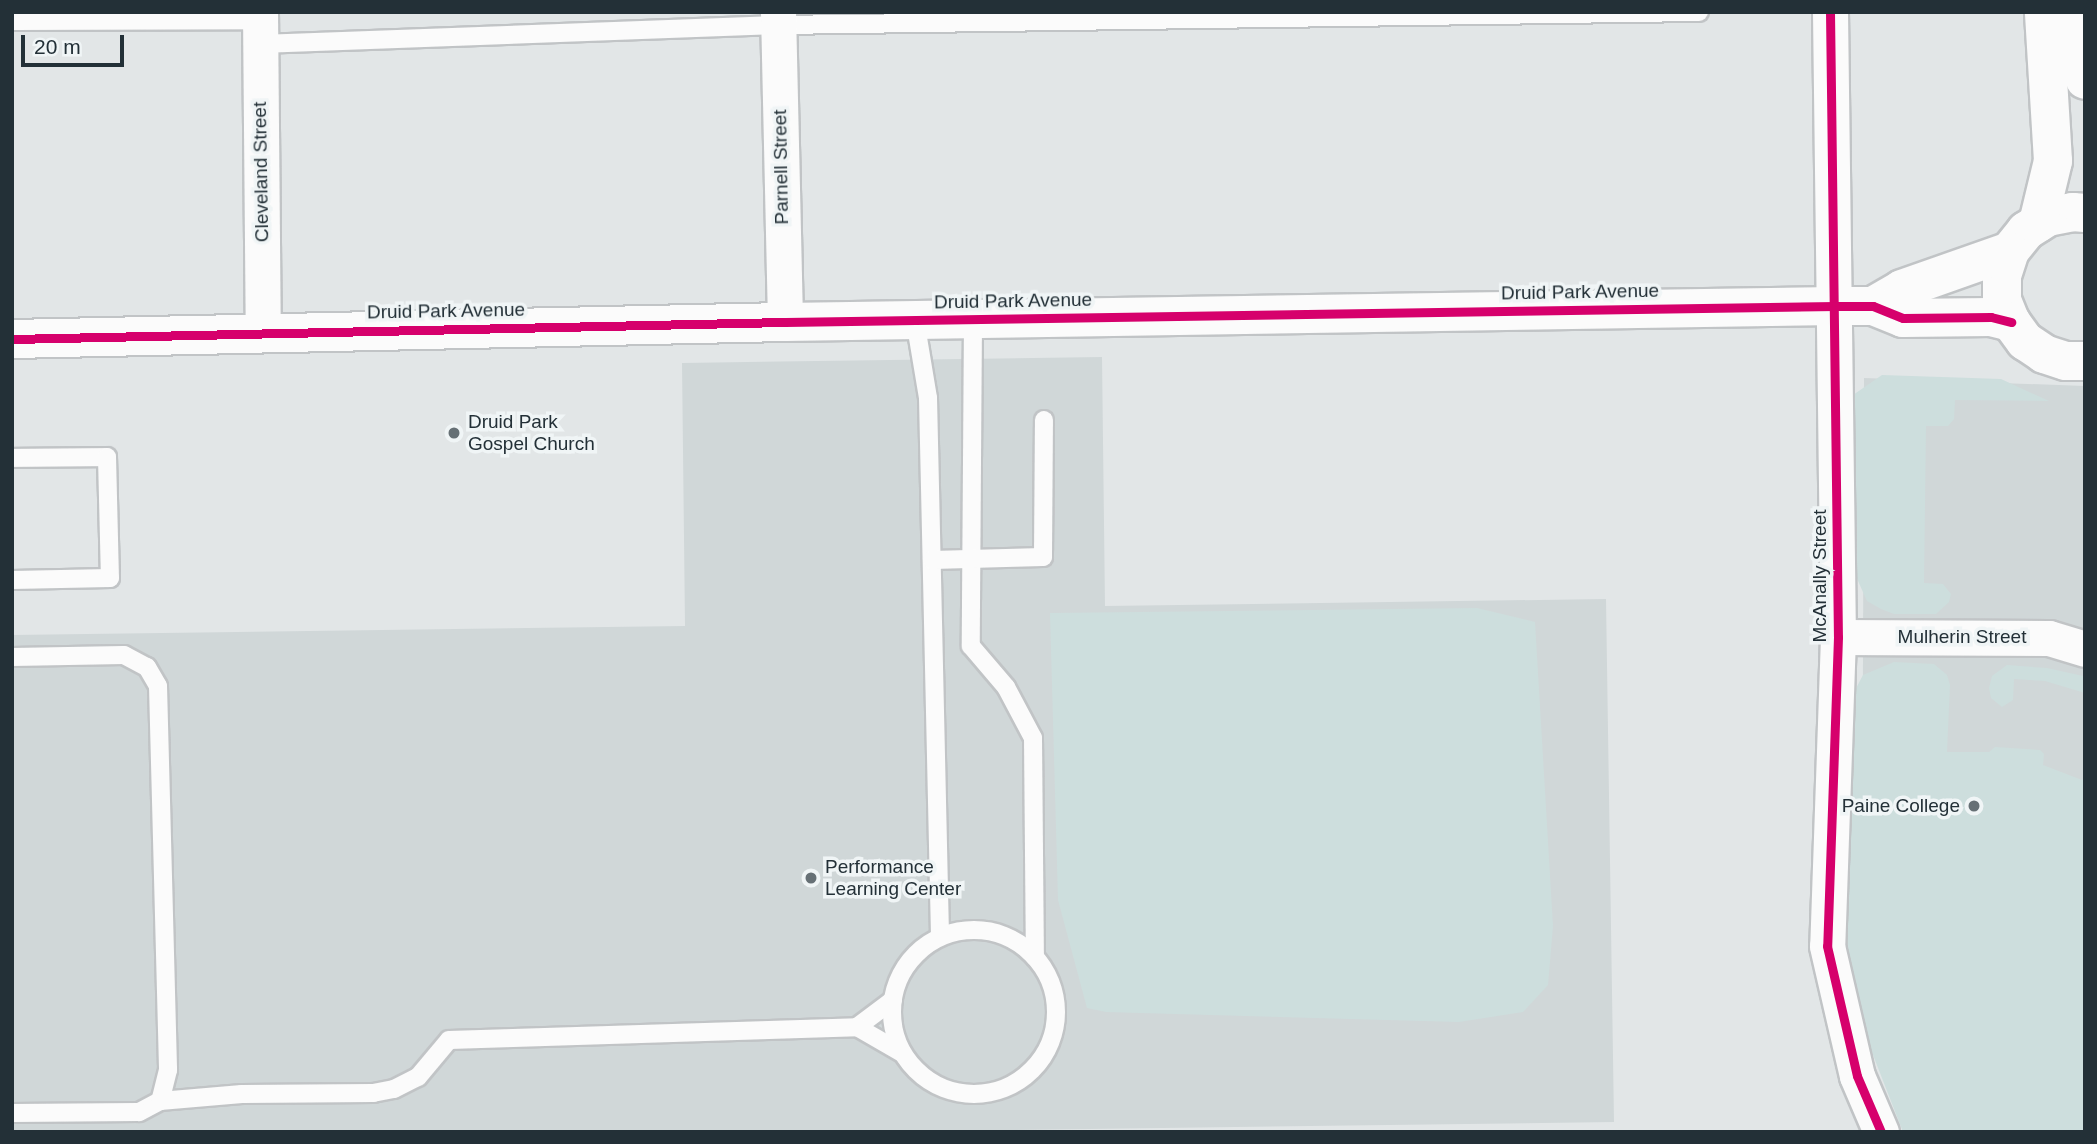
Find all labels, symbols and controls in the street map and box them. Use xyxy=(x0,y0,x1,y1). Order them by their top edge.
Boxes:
scale bar xyxy=(24,21,128,65)
text: 20 m xyxy=(34,35,81,58)
street label: Cleveland Street xyxy=(248,102,274,242)
street label: Parnell Street xyxy=(769,109,793,225)
street label: Druid Park Avenue xyxy=(1500,279,1660,305)
street label: Druid Park Avenue xyxy=(933,288,1093,314)
street label: Druid Park Avenue xyxy=(366,298,526,324)
place label: Druid Park Gospel Church xyxy=(468,411,595,455)
marker: Druid Park Gospel Church xyxy=(446,425,462,441)
street label: McAnally Street xyxy=(1809,509,1831,643)
street label: Mulherin Street xyxy=(1898,626,2026,648)
place label: Paine College xyxy=(1842,795,1960,817)
marker: Paine College xyxy=(1966,798,1982,814)
place label: Performance Learning Center xyxy=(825,856,961,900)
marker: Performance Learning Center xyxy=(803,870,819,886)

